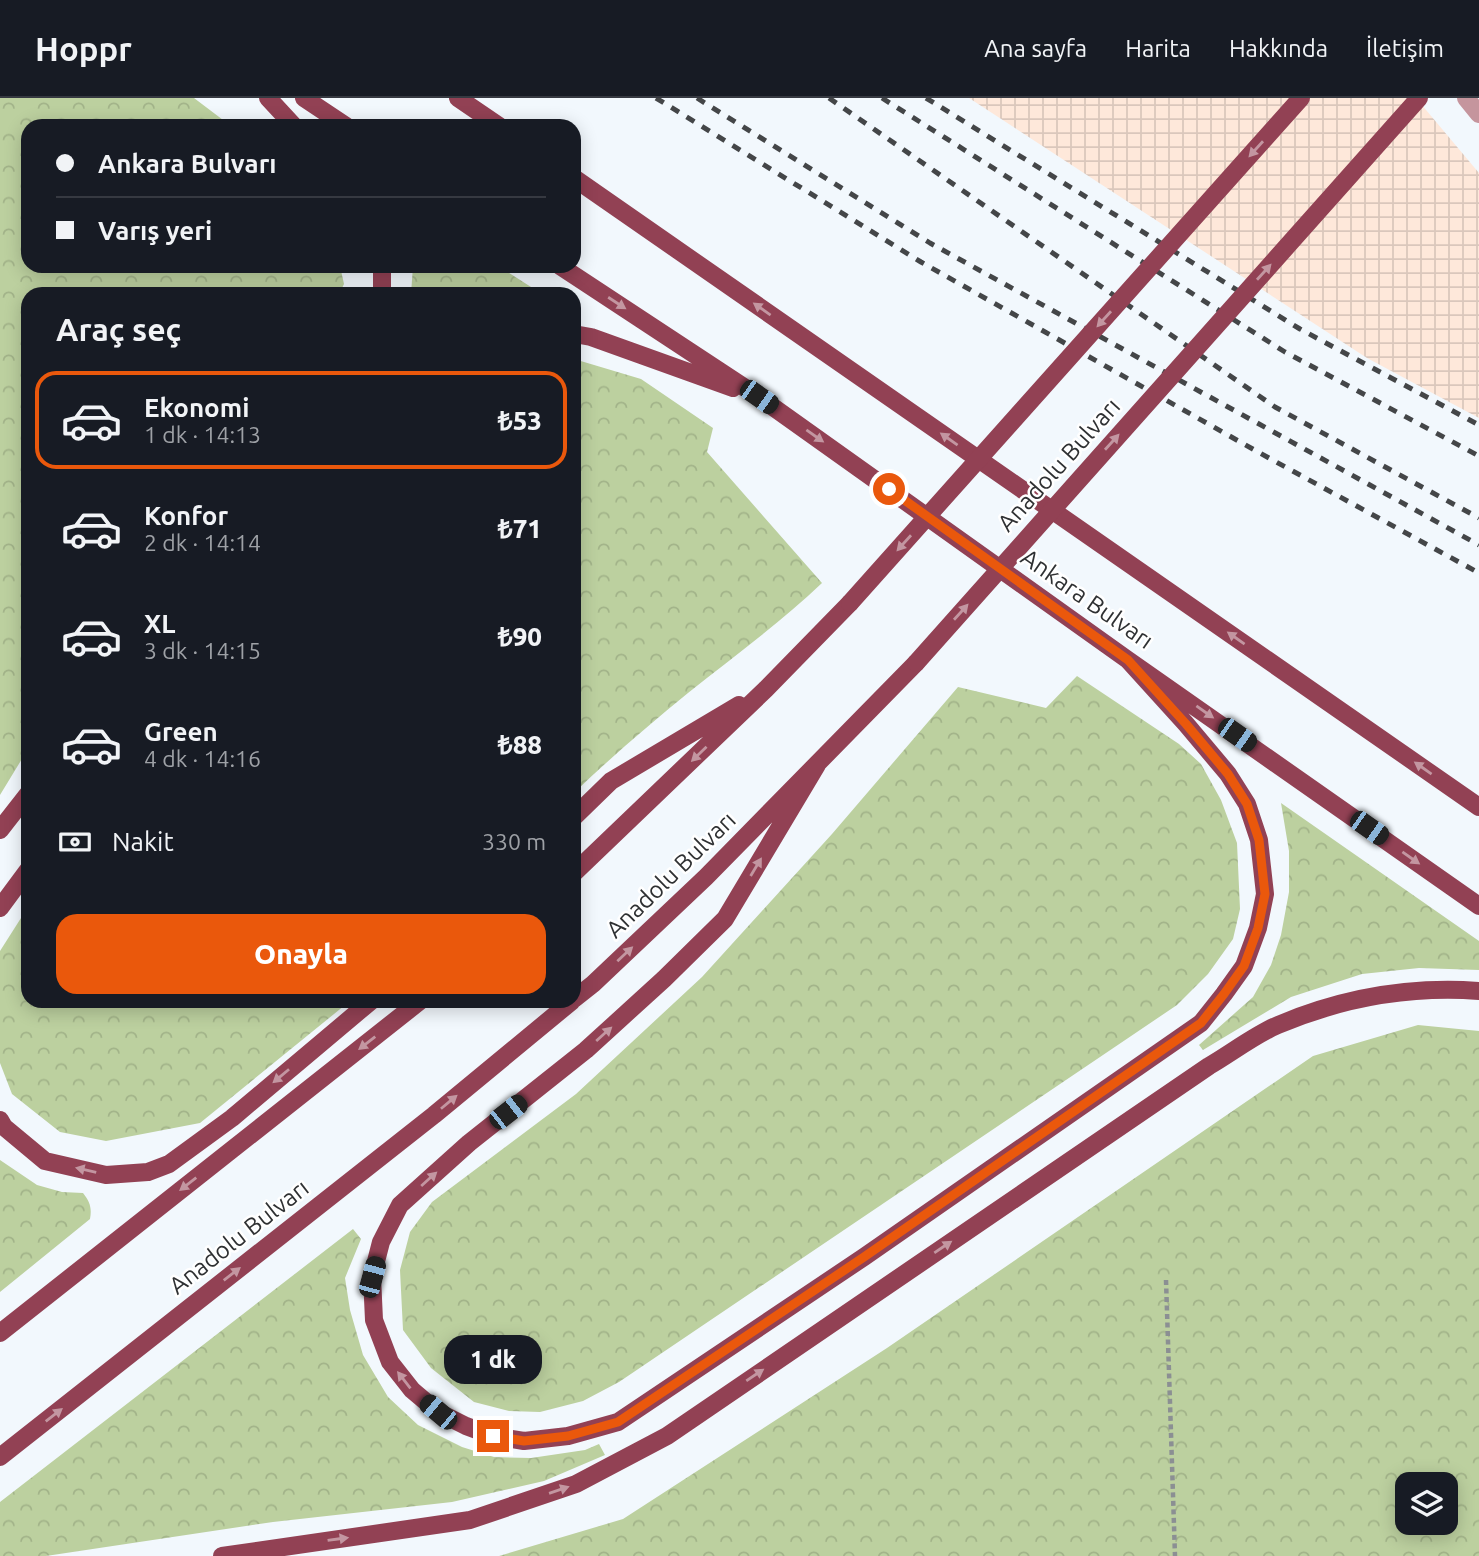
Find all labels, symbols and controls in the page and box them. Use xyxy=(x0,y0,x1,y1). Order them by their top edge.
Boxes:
text: Hoppr xyxy=(35,30,132,67)
text: Ana sayfa xyxy=(984,35,1087,62)
text: Harita xyxy=(1125,35,1191,62)
text: Hakkında xyxy=(1229,35,1328,62)
text: İletişim xyxy=(1366,35,1444,62)
one-way arrow xyxy=(1248,140,1264,158)
text: Ankara Bulvarı xyxy=(98,149,277,178)
text: Varış yeri xyxy=(98,216,212,245)
one-way arrow xyxy=(1256,263,1272,281)
one-way arrow xyxy=(607,297,626,310)
one-way arrow xyxy=(753,302,771,316)
one-way arrow xyxy=(1097,310,1112,327)
text: Araç seç xyxy=(56,311,181,347)
car xyxy=(736,376,783,418)
icon: car xyxy=(60,389,123,452)
text: Ekonomi xyxy=(144,393,249,422)
street label: Anadolu Bulvarı xyxy=(992,393,1125,537)
text: ₺53 xyxy=(498,406,542,435)
text: 1 dk · 14:13 xyxy=(144,422,261,447)
one-way arrow xyxy=(806,429,824,443)
one-way arrow xyxy=(940,432,958,446)
one-way arrow xyxy=(1104,434,1120,451)
route start xyxy=(873,473,905,505)
icon: car xyxy=(60,497,123,560)
text: Konfor xyxy=(144,501,228,530)
text: ₺71 xyxy=(498,514,542,543)
text: 2 dk · 14:14 xyxy=(144,530,261,555)
one-way arrow xyxy=(896,534,912,552)
street label: Ankara Bulvarı xyxy=(1016,543,1158,654)
one-way arrow xyxy=(953,603,969,621)
icon: car xyxy=(60,605,123,668)
text: XL xyxy=(144,609,175,638)
text: ₺90 xyxy=(498,622,542,651)
one-way arrow xyxy=(1227,631,1245,645)
text: 3 dk · 14:15 xyxy=(144,638,261,663)
one-way arrow xyxy=(1196,705,1214,719)
icon: car xyxy=(60,713,123,776)
car xyxy=(1214,714,1261,756)
text: Green xyxy=(144,717,218,746)
text: ₺88 xyxy=(498,730,542,759)
one-way arrow xyxy=(691,745,708,761)
text: 4 dk · 14:16 xyxy=(144,746,261,771)
one-way arrow xyxy=(1414,761,1432,775)
street label: Anadolu Bulvarı xyxy=(600,806,741,943)
car xyxy=(1346,807,1393,849)
icon: cash xyxy=(56,823,94,861)
text: Nakit xyxy=(112,827,174,856)
text: 330 m xyxy=(482,829,546,854)
one-way arrow xyxy=(1402,851,1420,865)
one-way arrow xyxy=(750,858,762,877)
button: Onayla xyxy=(56,914,546,994)
one-way arrow xyxy=(616,946,633,962)
one-way arrow xyxy=(595,1026,612,1042)
one-way arrow xyxy=(358,1036,376,1051)
one-way arrow xyxy=(272,1069,290,1084)
car xyxy=(485,1091,532,1133)
one-way arrow xyxy=(441,1095,458,1110)
one-way arrow xyxy=(75,1165,97,1176)
one-way arrow xyxy=(420,1172,437,1187)
street label: Anadolu Bulvarı xyxy=(164,1174,314,1299)
one-way arrow xyxy=(180,1177,198,1192)
one-way arrow xyxy=(934,1240,952,1254)
car xyxy=(357,1254,388,1300)
one-way arrow xyxy=(223,1266,241,1281)
callout: 1 dk xyxy=(444,1334,542,1384)
text: 1 dk xyxy=(470,1347,516,1372)
one-way arrow xyxy=(746,1368,764,1382)
one-way arrow xyxy=(398,1371,412,1389)
car xyxy=(416,1390,461,1434)
one-way arrow xyxy=(44,1407,62,1422)
route end xyxy=(477,1420,509,1452)
map controls xyxy=(1395,1472,1458,1535)
button: layers xyxy=(1395,1472,1458,1535)
one-way arrow xyxy=(549,1484,570,1495)
one-way arrow xyxy=(328,1534,350,1545)

